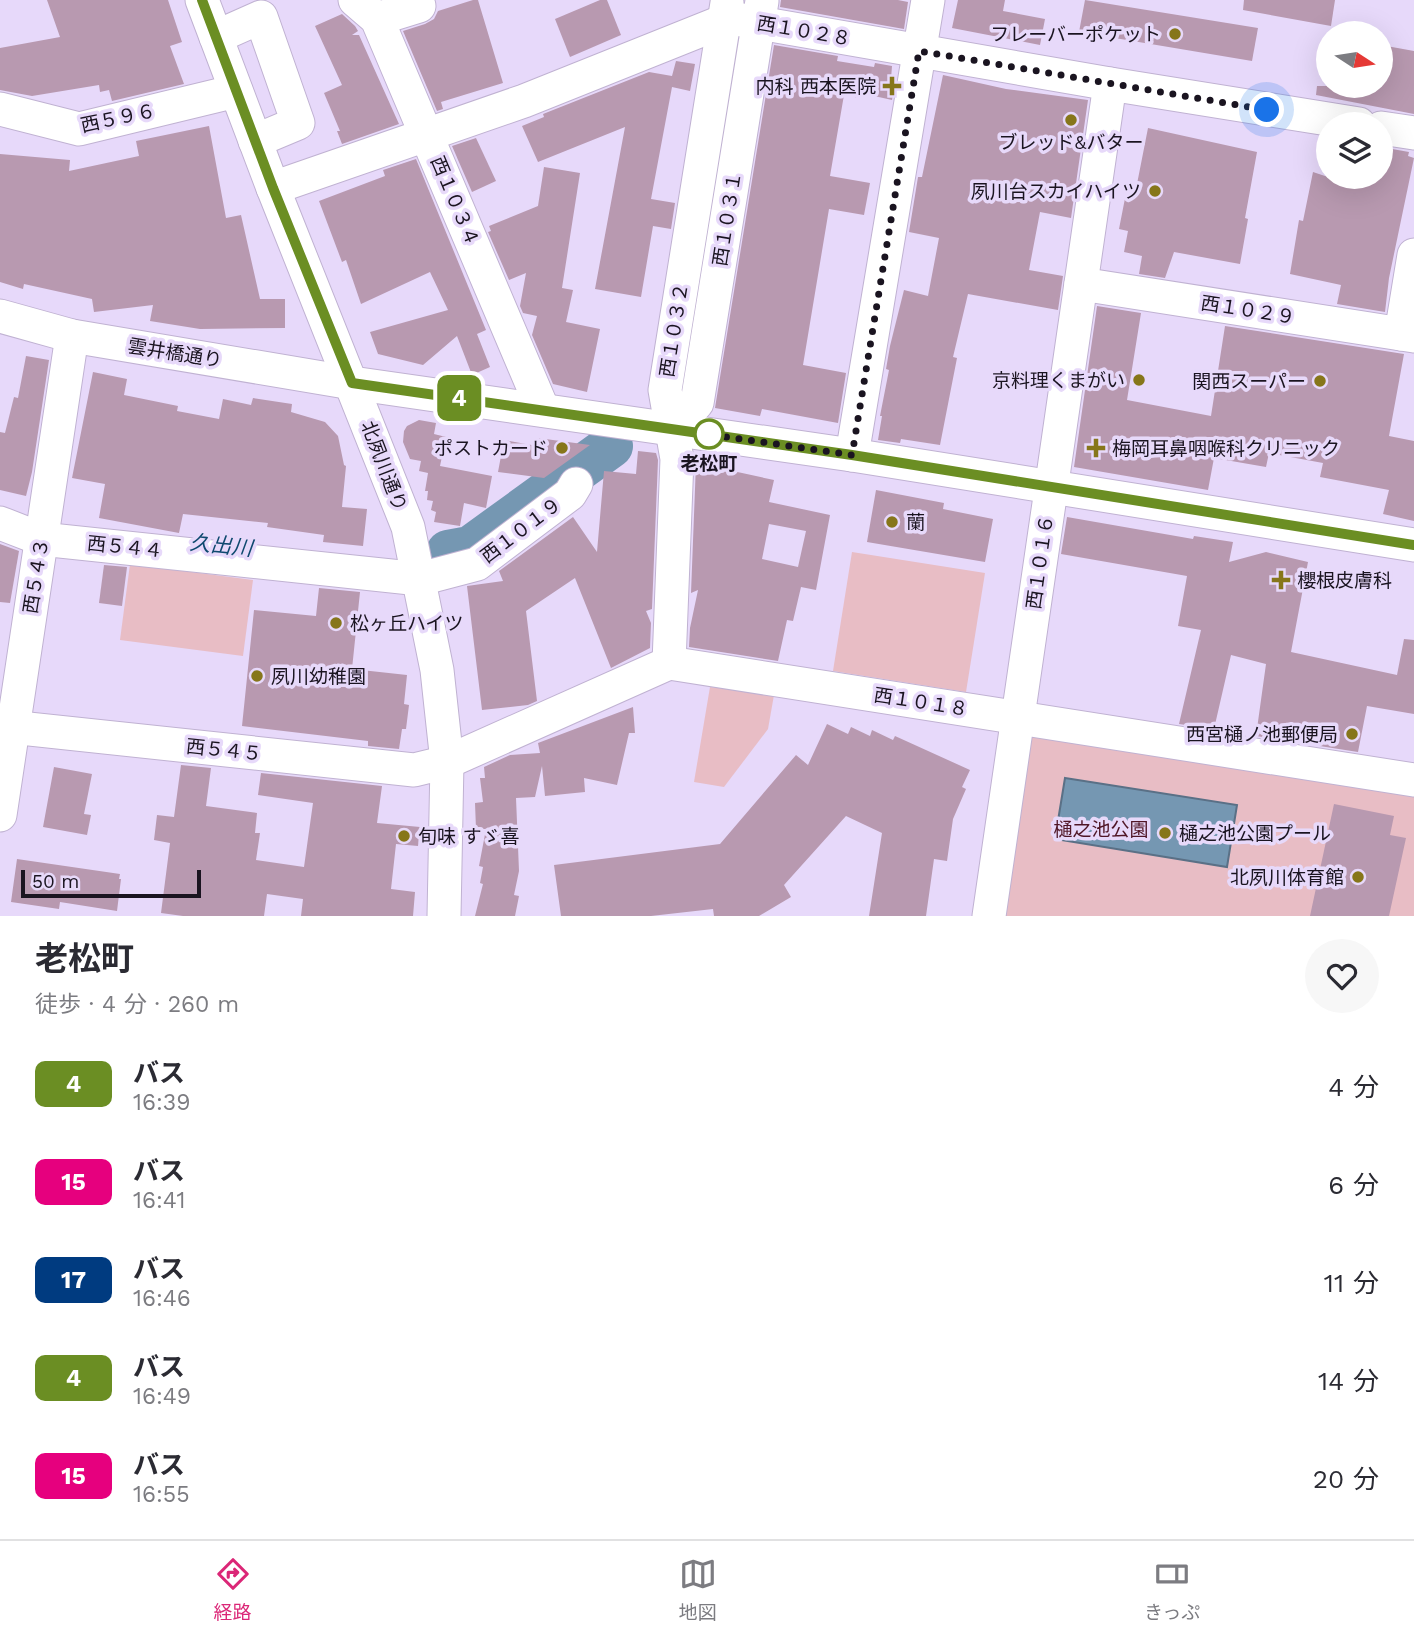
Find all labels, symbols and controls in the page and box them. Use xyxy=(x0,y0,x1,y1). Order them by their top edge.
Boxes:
street label: 西１０２８ xyxy=(755,11,853,51)
north arrow xyxy=(1316,21,1393,98)
map controls xyxy=(1316,21,1393,189)
place label: フレーバーポケット xyxy=(990,23,1161,46)
marker: フレーバーポケット xyxy=(1167,26,1183,42)
place label: 内科 西本医院 xyxy=(756,75,876,98)
marker: 内科 西本医院 xyxy=(882,76,902,96)
your location xyxy=(1249,92,1284,127)
street label: 西５９６ xyxy=(78,99,158,137)
marker: ブレッド&バター xyxy=(1063,112,1079,128)
button: layers xyxy=(1316,112,1393,189)
place label: ブレッド&バター xyxy=(999,131,1143,154)
street label: 西１０３４ xyxy=(426,153,484,249)
street label: 西１０３１ xyxy=(708,170,746,268)
place label: 夙川台スカイハイツ xyxy=(971,180,1141,203)
marker: 夙川台スカイハイツ xyxy=(1147,183,1163,199)
street label: 西１０３２ xyxy=(655,281,693,379)
street label: 西１０２９ xyxy=(1199,291,1297,329)
street label: 雲井橋通り xyxy=(126,334,224,372)
place label: 京料理くまがい xyxy=(992,369,1125,392)
place label: 関西スーパー xyxy=(1192,370,1306,393)
marker: 京料理くまがい xyxy=(1131,372,1147,388)
marker: 関西スーパー xyxy=(1312,373,1328,389)
line badge: 4 xyxy=(436,375,482,421)
text: 4 xyxy=(451,384,467,412)
street label: 北夙川通り xyxy=(356,418,412,514)
marker: 老松町 xyxy=(694,419,724,449)
place label: ポストカード xyxy=(434,437,548,460)
place label: 梅岡耳鼻咽喉科クリニック xyxy=(1112,437,1340,460)
marker: 梅岡耳鼻咽喉科クリニック xyxy=(1086,438,1106,458)
marker: ポストカード xyxy=(554,440,570,456)
place label: 老松町 xyxy=(680,452,738,475)
street label: 西１０１９ xyxy=(476,492,566,568)
place label: 蘭 xyxy=(906,511,925,534)
street label: 西１０１６ xyxy=(1022,513,1058,611)
marker: 蘭 xyxy=(884,514,900,530)
water label: 久出川 xyxy=(188,529,256,561)
street label: 西５４４ xyxy=(86,532,164,562)
street label: 西５４３ xyxy=(19,537,53,615)
place label: 櫻根皮膚科 xyxy=(1297,569,1392,592)
marker: 櫻根皮膚科 xyxy=(1271,570,1291,590)
place label: 松ヶ丘ハイツ xyxy=(350,612,464,635)
marker: 松ヶ丘ハイツ xyxy=(328,615,344,631)
place label: 夙川幼稚園 xyxy=(271,665,366,688)
marker: 夙川幼稚園 xyxy=(249,668,265,684)
street label: 西１０１８ xyxy=(872,683,970,721)
place label: 西宮樋ノ池郵便局 xyxy=(1186,723,1338,746)
marker: 西宮樋ノ池郵便局 xyxy=(1344,726,1360,742)
street label: 西５４５ xyxy=(185,735,263,765)
park label: 樋之池公園 xyxy=(1053,818,1149,841)
place label: 樋之池公園プール xyxy=(1179,822,1331,845)
place label: 旬味 すゞ喜 xyxy=(418,825,519,848)
marker: 樋之池公園プール xyxy=(1157,825,1173,841)
marker: 旬味 すゞ喜 xyxy=(396,828,412,844)
place label: 北夙川体育館 xyxy=(1230,866,1344,889)
scale bar xyxy=(21,867,201,899)
marker: 北夙川体育館 xyxy=(1350,869,1366,885)
text: 50 m xyxy=(32,870,79,893)
text: 老松町 xyxy=(35,939,134,978)
button: heart xyxy=(1305,939,1379,1013)
text: 徒歩 · 4 分 · 260 m xyxy=(35,991,239,1018)
text: バス xyxy=(133,1058,185,1088)
text: 4 xyxy=(66,1070,81,1098)
text: 4 分 xyxy=(1328,1072,1379,1102)
text: 16:39 xyxy=(133,1089,190,1116)
text: バス xyxy=(133,1156,185,1186)
text: 15 xyxy=(61,1168,86,1196)
text: 6 分 xyxy=(1328,1170,1379,1200)
text: 16:41 xyxy=(133,1187,185,1214)
text: バス xyxy=(133,1254,185,1284)
text: 17 xyxy=(61,1266,86,1294)
text: 11 分 xyxy=(1324,1268,1379,1298)
text: 16:46 xyxy=(133,1285,191,1312)
text: バス xyxy=(133,1352,185,1382)
text: 4 xyxy=(66,1364,81,1392)
text: 14 分 xyxy=(1318,1366,1379,1396)
text: 16:49 xyxy=(133,1383,191,1410)
text: バス xyxy=(133,1450,185,1480)
text: 15 xyxy=(61,1462,86,1490)
text: 20 分 xyxy=(1313,1464,1379,1494)
text: 16:55 xyxy=(133,1481,190,1508)
tab: 経路 xyxy=(214,1555,252,1624)
tab: 地図 xyxy=(679,1555,717,1624)
tab: きっぷ xyxy=(1144,1555,1200,1624)

